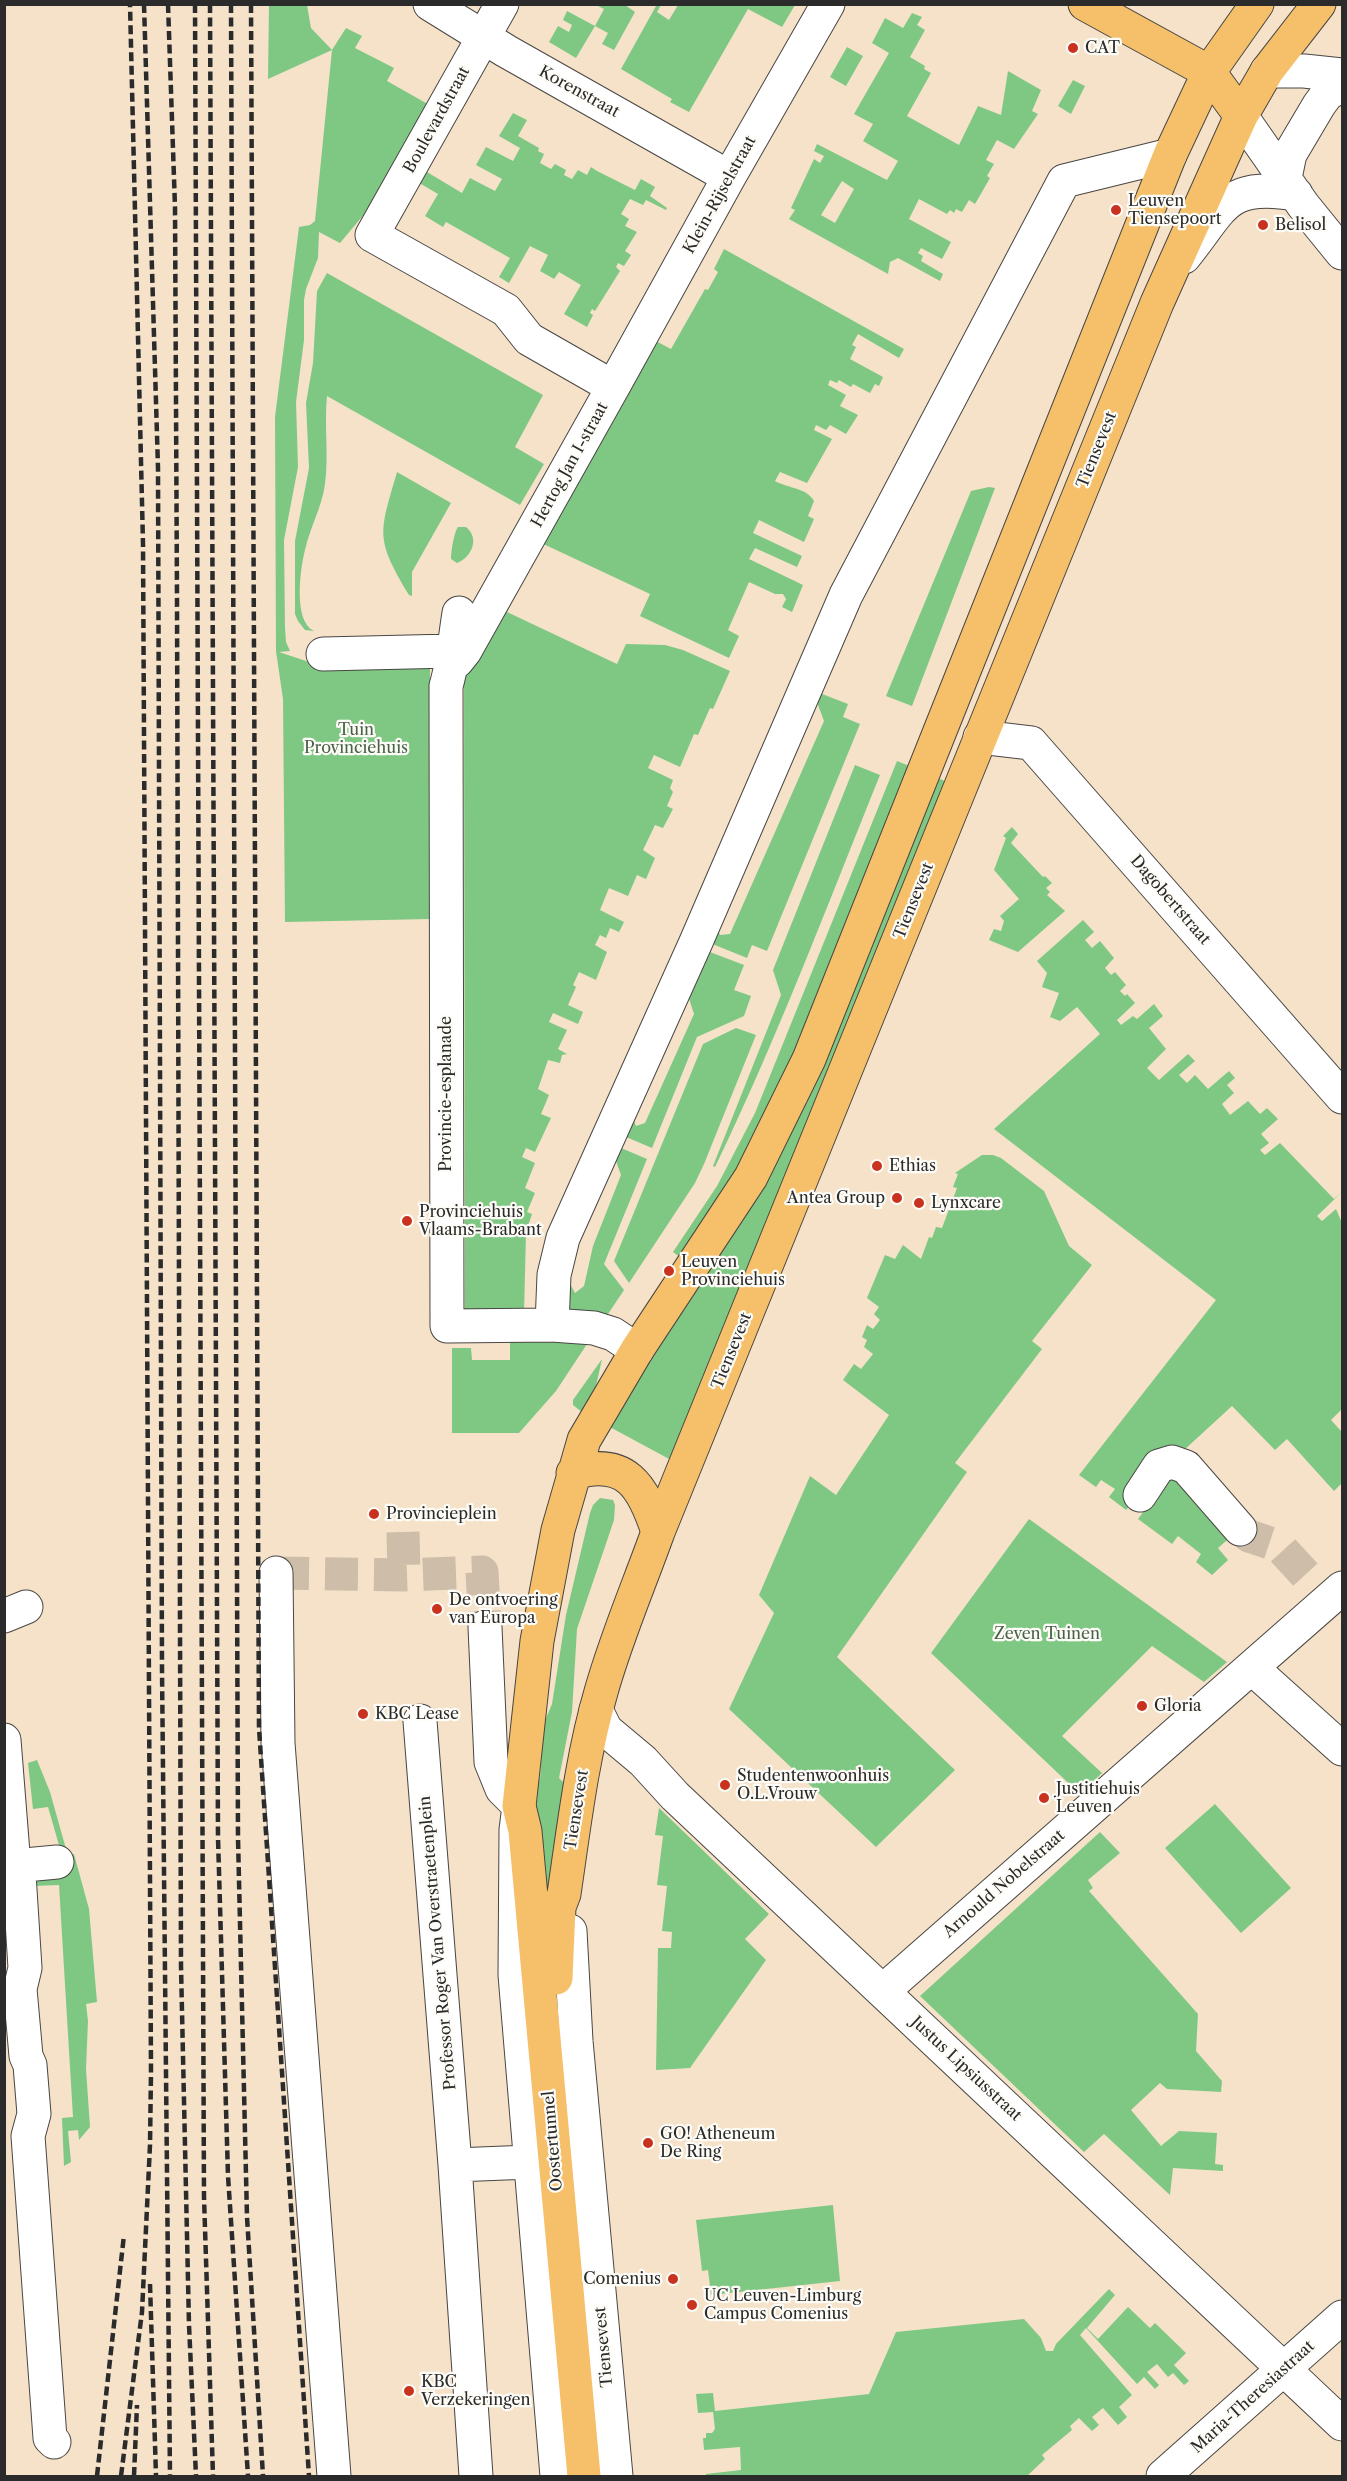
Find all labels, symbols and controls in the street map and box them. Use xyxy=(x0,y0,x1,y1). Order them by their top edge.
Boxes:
place label: CAT xyxy=(1085,38,1120,58)
marker: CAT xyxy=(1066,41,1080,55)
street label: Korenstraat xyxy=(535,62,623,122)
street label: Boulevardstraat xyxy=(400,63,474,177)
street label: Klein-Rijselstraat xyxy=(680,133,760,257)
place label: Leuven Tiensepoort xyxy=(1128,191,1221,229)
marker: Leuven Tiensepoort xyxy=(1109,203,1123,217)
place label: Belisol xyxy=(1275,215,1326,235)
marker: Belisol xyxy=(1256,218,1270,232)
street label: Hertog Jan I-straat xyxy=(528,399,612,531)
street label: Tiensevest xyxy=(1073,409,1121,491)
park label: Tuin Provinciehuis xyxy=(304,720,408,758)
street label: Dagobertstraat xyxy=(1126,851,1214,949)
street label: Tiensevest xyxy=(890,860,938,942)
street label: Provincie-esplanade xyxy=(436,1016,456,1172)
place label: Ethias xyxy=(889,1156,936,1176)
marker: Ethias xyxy=(870,1159,884,1173)
place label: Antea Group xyxy=(787,1188,885,1208)
marker: Antea Group xyxy=(890,1191,904,1205)
place label: Lynxcare xyxy=(931,1193,1001,1213)
marker: Lynxcare xyxy=(912,1196,926,1210)
place label: Provinciehuis Vlaams-Brabant xyxy=(419,1202,542,1240)
marker: Provinciehuis Vlaams-Brabant xyxy=(400,1214,414,1228)
place label: Leuven Provinciehuis xyxy=(681,1252,785,1290)
marker: Leuven Provinciehuis xyxy=(662,1264,676,1278)
street label: Tiensevest xyxy=(708,1310,756,1392)
place label: Provincieplein xyxy=(386,1504,497,1524)
marker: Provincieplein xyxy=(367,1507,381,1521)
place label: De ontvoering van Europa xyxy=(449,1590,558,1628)
marker: De ontvoering van Europa xyxy=(430,1602,444,1616)
park label: Zeven Tuinen xyxy=(994,1624,1100,1644)
place label: Gloria xyxy=(1154,1696,1201,1716)
marker: Gloria xyxy=(1135,1699,1149,1713)
place label: KBC Lease xyxy=(375,1704,459,1724)
marker: KBC Lease xyxy=(356,1707,370,1721)
place label: Studentenwoonhuis O.L.Vrouw xyxy=(737,1766,889,1804)
street label: Tiensevest xyxy=(561,1769,593,1851)
marker: Studentenwoonhuis O.L.Vrouw xyxy=(718,1778,732,1792)
place label: Justitiehuis Leuven xyxy=(1056,1779,1140,1817)
marker: Justitiehuis Leuven xyxy=(1037,1791,1051,1805)
street label: Professor Roger Van Overstraetenplein xyxy=(416,1795,460,2091)
street label: Arnould Nobelstraat xyxy=(939,1826,1069,1942)
street label: Justus Lipsiusstraat xyxy=(907,2013,1025,2125)
street label: Oostertunnel xyxy=(539,2090,567,2192)
place label: GO! Atheneum De Ring xyxy=(660,2124,775,2162)
marker: GO! Atheneum De Ring xyxy=(641,2136,655,2150)
place label: Comenius xyxy=(583,2269,661,2289)
marker: Comenius xyxy=(666,2272,680,2286)
place label: UC Leuven-Limburg Campus Comenius xyxy=(704,2286,861,2324)
marker: UC Leuven-Limburg Campus Comenius xyxy=(685,2298,699,2312)
street label: Tiensevest xyxy=(591,2306,617,2388)
street label: Maria-Theresiastraat xyxy=(1187,2337,1319,2457)
place label: KBC Verzekeringen xyxy=(421,2372,531,2410)
marker: KBC Verzekeringen xyxy=(402,2384,416,2398)

